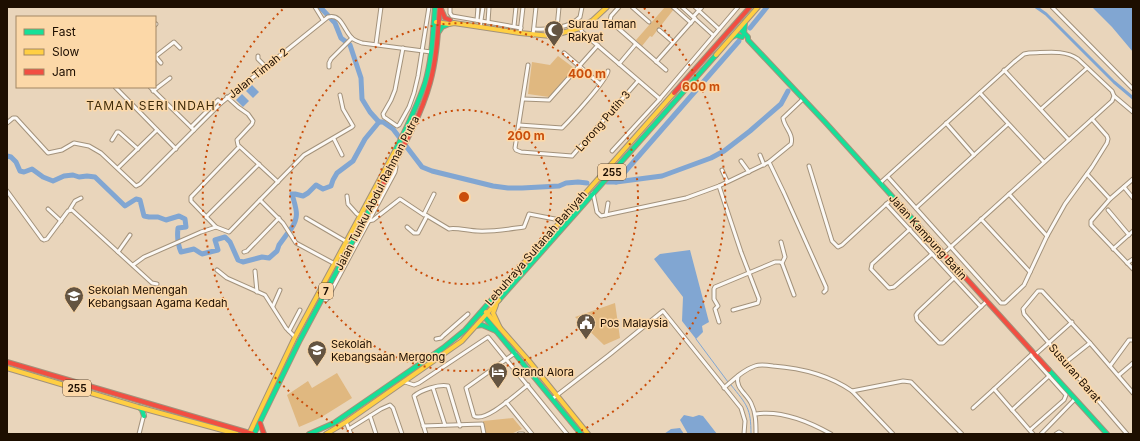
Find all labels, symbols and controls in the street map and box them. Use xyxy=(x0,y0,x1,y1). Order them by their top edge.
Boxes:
legend xyxy=(16,16,156,88)
place label: Surau Taman Rakyat xyxy=(568,17,636,44)
mosque icon: Surau Taman Rakyat xyxy=(543,19,565,47)
text: Fast xyxy=(52,24,76,39)
text: Slow xyxy=(52,44,80,59)
street label: Jalan Timah 2 xyxy=(225,45,291,101)
text: Jam xyxy=(52,64,76,79)
text: 400 m xyxy=(568,66,606,81)
text: 600 m xyxy=(682,79,720,94)
street label: Lorong Putih 3 xyxy=(573,88,633,154)
district label: TAMAN SERI INDAH xyxy=(86,98,216,113)
street label: Jalan Tunku Abdul Rahman Putra xyxy=(332,113,422,273)
text: 200 m xyxy=(507,128,545,143)
road number: 255 xyxy=(598,164,626,180)
street label: Lebuhraya Sultanah Bahiyah xyxy=(482,188,590,308)
centre of rings xyxy=(457,190,471,204)
street label: Jalan Kampung Batin xyxy=(886,192,970,282)
place label: Sekolah Menengah Kebangsaan Agama Kedah xyxy=(88,283,228,310)
road number: 7 xyxy=(319,283,333,299)
school or university icon: Sekolah Menengah Kebangsaan Agama Kedah xyxy=(63,285,85,313)
public building icon: Pos Malaysia xyxy=(575,312,597,340)
place label: Pos Malaysia xyxy=(600,316,668,330)
place label: Sekolah Kebangsaan Mergong xyxy=(331,337,445,364)
school or university icon: Sekolah Kebangsaan Mergong xyxy=(306,339,328,367)
street label: Susuran Barat xyxy=(1046,341,1105,405)
hotel icon: Grand Alora xyxy=(487,361,509,389)
place label: Grand Alora xyxy=(512,365,574,379)
road number: 255 xyxy=(63,380,91,396)

